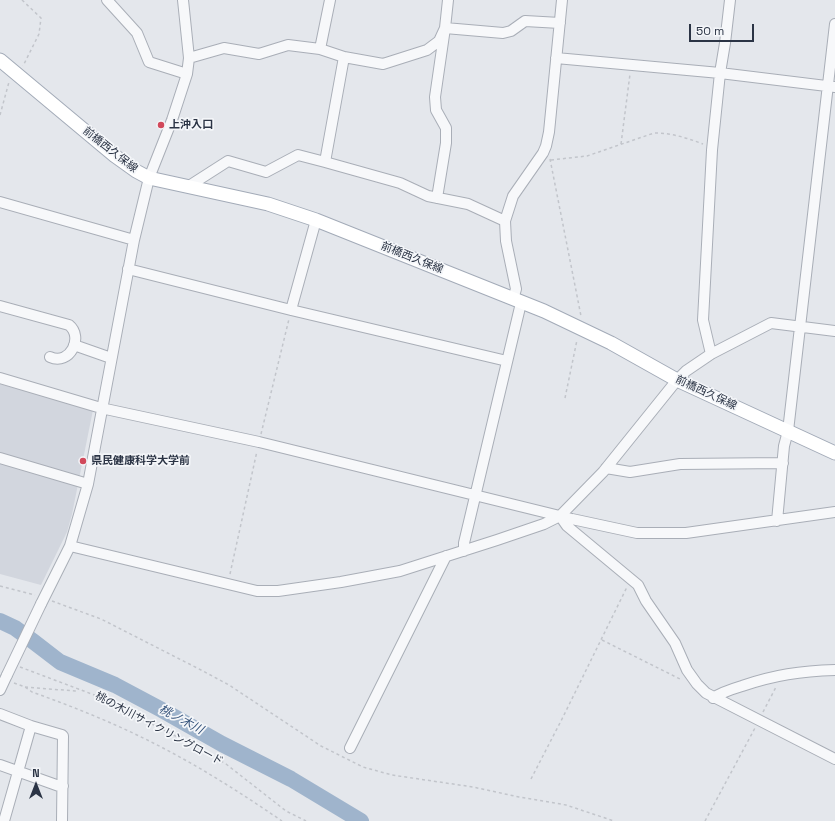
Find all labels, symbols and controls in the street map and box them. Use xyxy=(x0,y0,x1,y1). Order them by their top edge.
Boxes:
scale bar xyxy=(691,16,756,42)
text: 50 m xyxy=(696,23,724,39)
place label: 上沖入口 xyxy=(169,118,213,132)
marker: 上沖入口 xyxy=(156,120,166,130)
street label: 前橋西久保線 xyxy=(80,124,140,176)
street label: 前橋西久保線 xyxy=(379,240,445,276)
street label: 前橋西久保線 xyxy=(673,373,739,413)
place label: 県民健康科学大学前 xyxy=(91,454,190,468)
marker: 県民健康科学大学前 xyxy=(78,456,88,466)
street label: 桃の木川サイクリングロード xyxy=(93,690,225,768)
water label: 桃ノ木川 xyxy=(156,702,206,738)
north arrow xyxy=(16,765,56,805)
text: N xyxy=(32,766,40,780)

